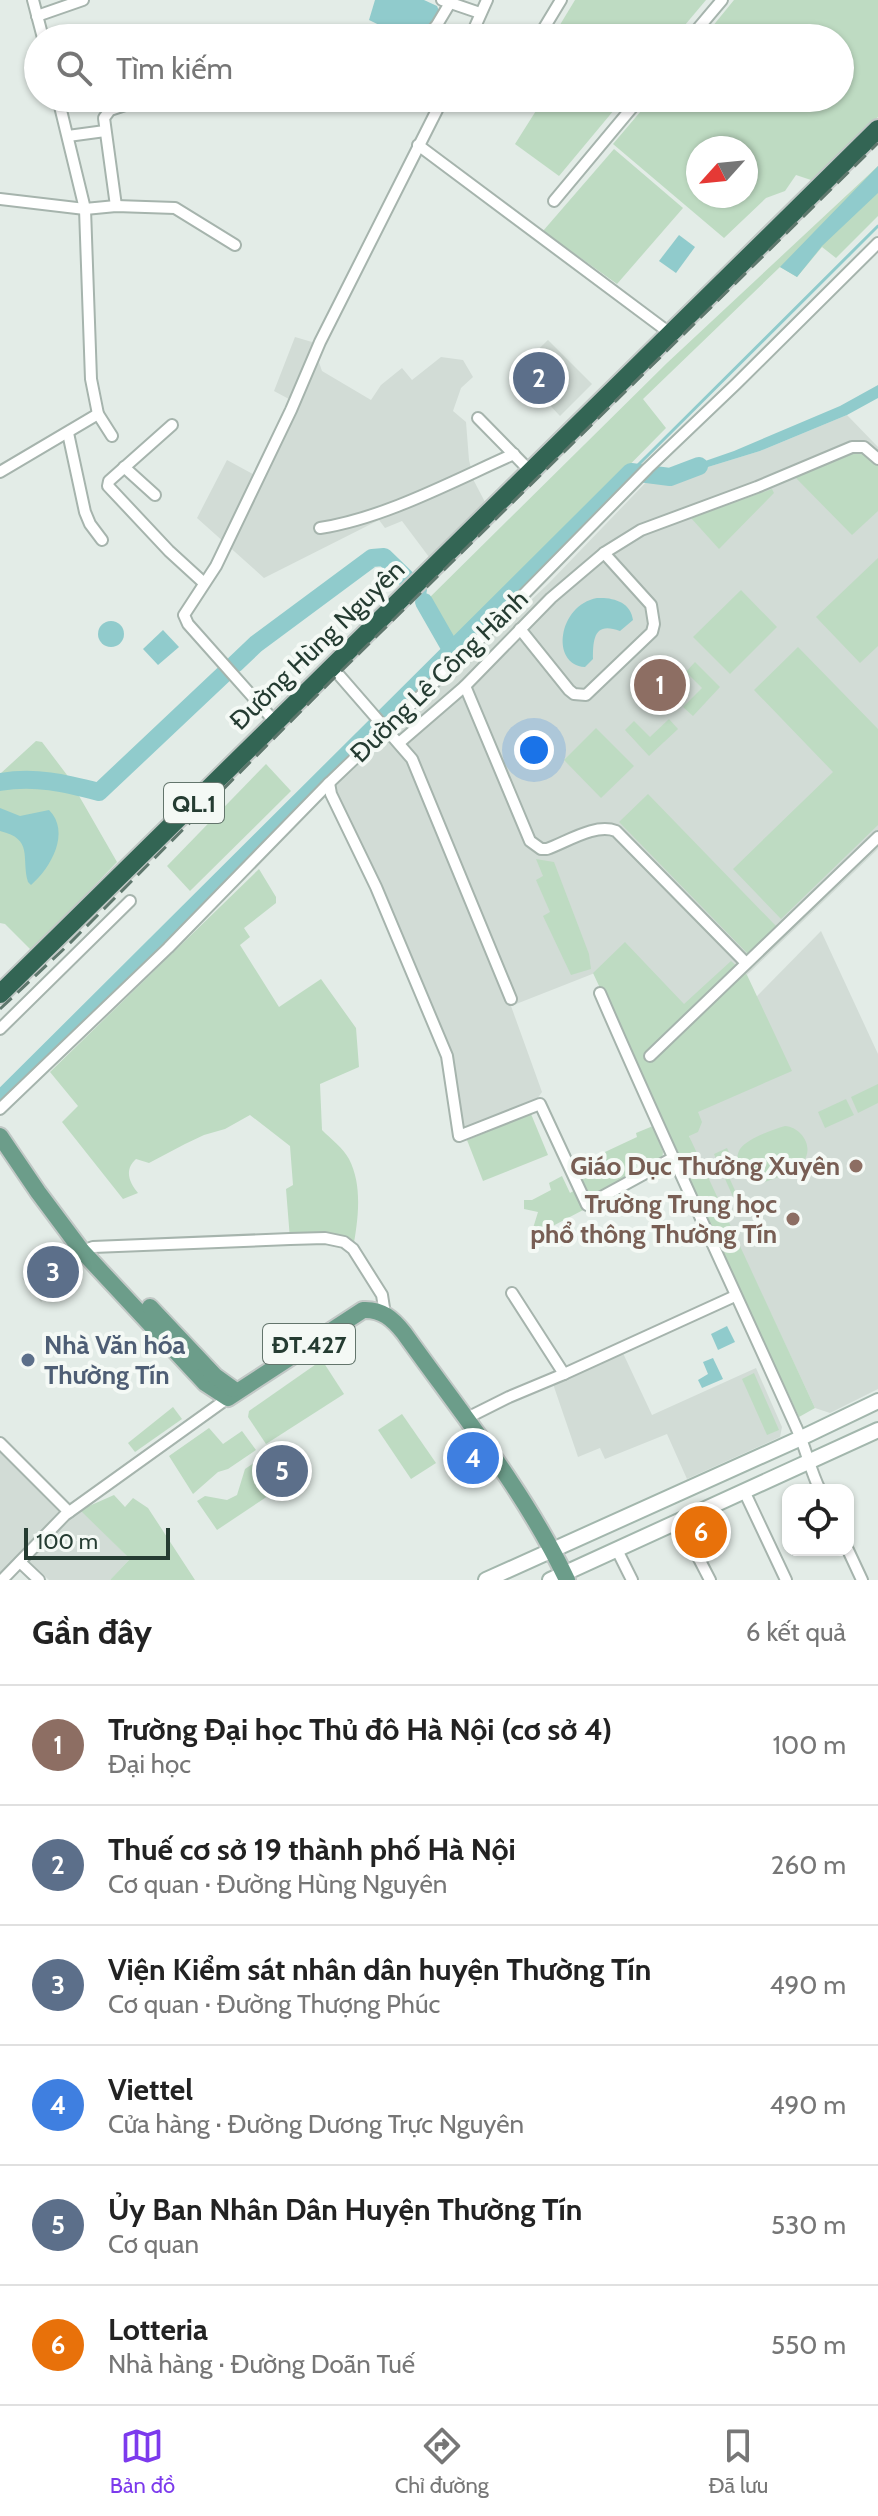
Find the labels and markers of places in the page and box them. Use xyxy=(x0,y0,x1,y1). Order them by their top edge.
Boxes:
pin: 2 xyxy=(513,348,565,408)
pin: 1 xyxy=(634,655,686,715)
place label: Giáo Dục Thường Xuyên xyxy=(570,1150,840,1182)
marker: Giáo Dục Thường Xuyên xyxy=(847,1157,865,1175)
place label: Trường Trung học phổ thông Thường Tín xyxy=(530,1188,777,1250)
marker: Trường Trung học phổ thông Thường Tín xyxy=(784,1210,802,1228)
pin: 3 xyxy=(27,1242,79,1302)
place label: Nhà Văn hóa Thường Tín xyxy=(44,1329,186,1391)
marker: Nhà Văn hóa Thường Tín xyxy=(19,1351,37,1369)
pin: 4 xyxy=(447,1428,499,1488)
pin: 5 xyxy=(256,1441,308,1501)
pin: 6 xyxy=(675,1502,727,1562)

